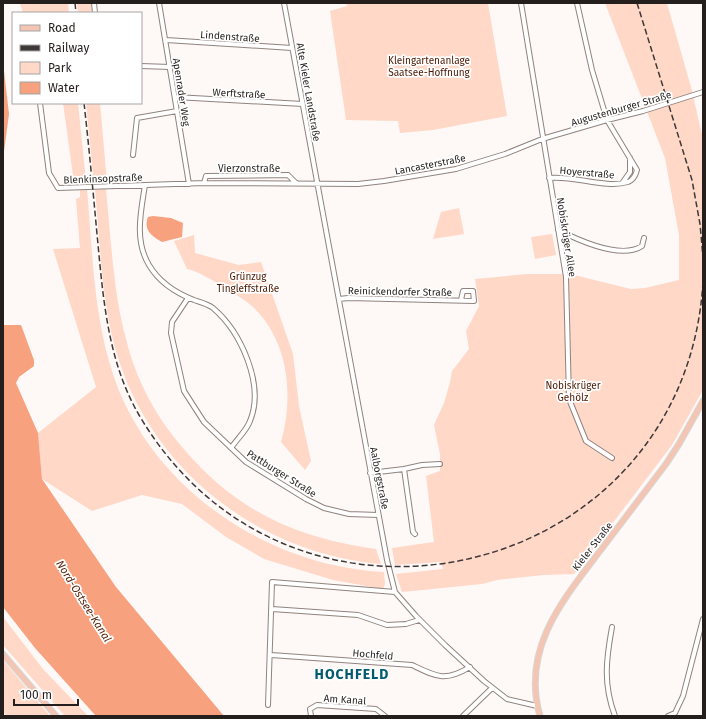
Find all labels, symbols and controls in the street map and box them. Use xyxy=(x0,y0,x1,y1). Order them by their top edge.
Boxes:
legend xyxy=(12,12,142,104)
text: Road xyxy=(48,21,76,35)
street label: Lindenstraße xyxy=(200,29,260,45)
text: Railway xyxy=(48,41,89,55)
street label: Alte Kieler Landstraße xyxy=(293,42,323,142)
park label: Kleingartenanlage Saatsee-Hoffnung xyxy=(388,55,471,79)
street label: Apenrader Weg xyxy=(170,57,192,128)
text: Park xyxy=(48,61,72,75)
text: Water xyxy=(48,81,80,95)
street label: Werftstraße xyxy=(212,87,266,101)
street label: Augustenburger Straße xyxy=(570,89,673,129)
street label: Lancasterstraße xyxy=(394,152,467,178)
street label: Vierzonstraße xyxy=(218,163,280,175)
street label: Hoyerstraße xyxy=(559,165,615,181)
street label: Blenkinsopstraße xyxy=(63,172,143,186)
street label: Nobiskrüger Allee xyxy=(554,197,578,278)
park label: Grünzug Tingleffstraße xyxy=(217,271,279,295)
street label: Reinickendorfer Straße xyxy=(348,285,452,299)
park label: Nobiskrüger Gehölz xyxy=(545,380,601,404)
street label: Aalborgstraße xyxy=(367,446,391,510)
street label: Pattburger Straße xyxy=(244,448,318,500)
street label: Kieler Straße xyxy=(570,520,615,573)
water label: Nord-Ostsee-Kanal xyxy=(53,558,114,645)
street label: Hochfeld xyxy=(352,647,394,663)
district label: HOCHFELD xyxy=(315,666,389,683)
scale bar xyxy=(14,681,78,707)
text: 100 m xyxy=(20,688,52,702)
street label: Am Kanal xyxy=(323,693,367,707)

